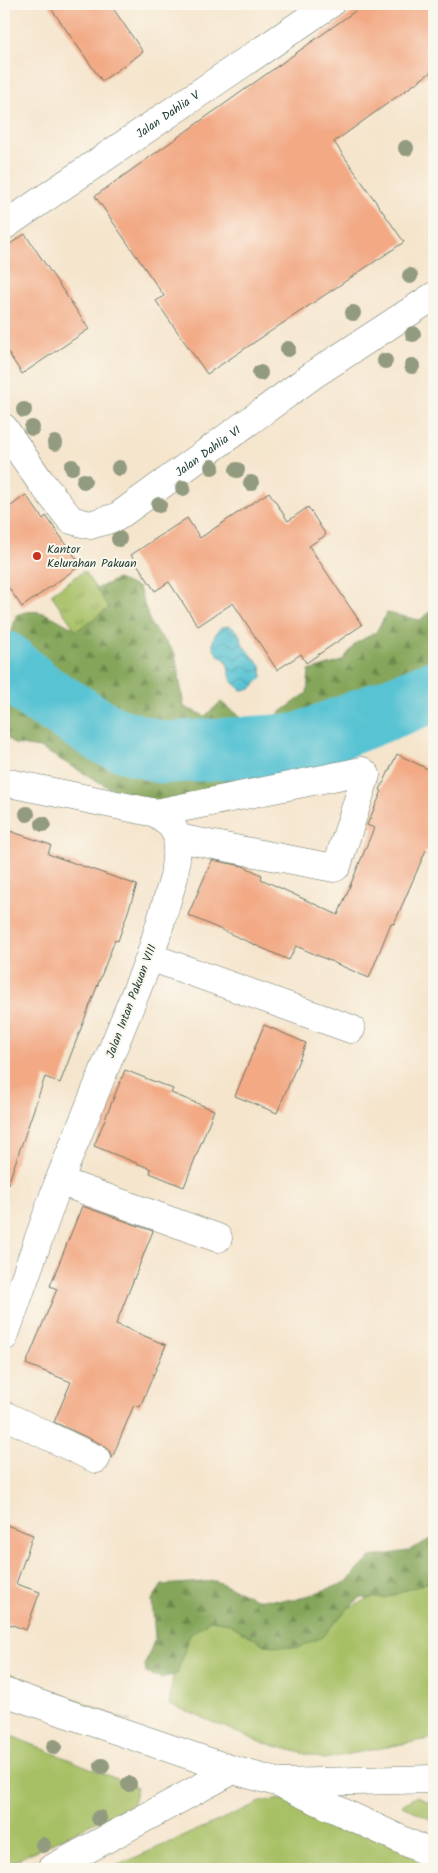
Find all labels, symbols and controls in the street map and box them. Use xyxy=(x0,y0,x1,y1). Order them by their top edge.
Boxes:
street label: Jalan Dahlia V xyxy=(132,86,205,144)
street label: Jalan Dahlia VI xyxy=(171,421,245,482)
place label: Kantor Kelurahan Pakuan xyxy=(47,540,137,573)
marker: Kantor Kelurahan Pakuan xyxy=(31,550,43,562)
street label: Jalan Intan Pakuan VIII xyxy=(101,941,162,1061)

